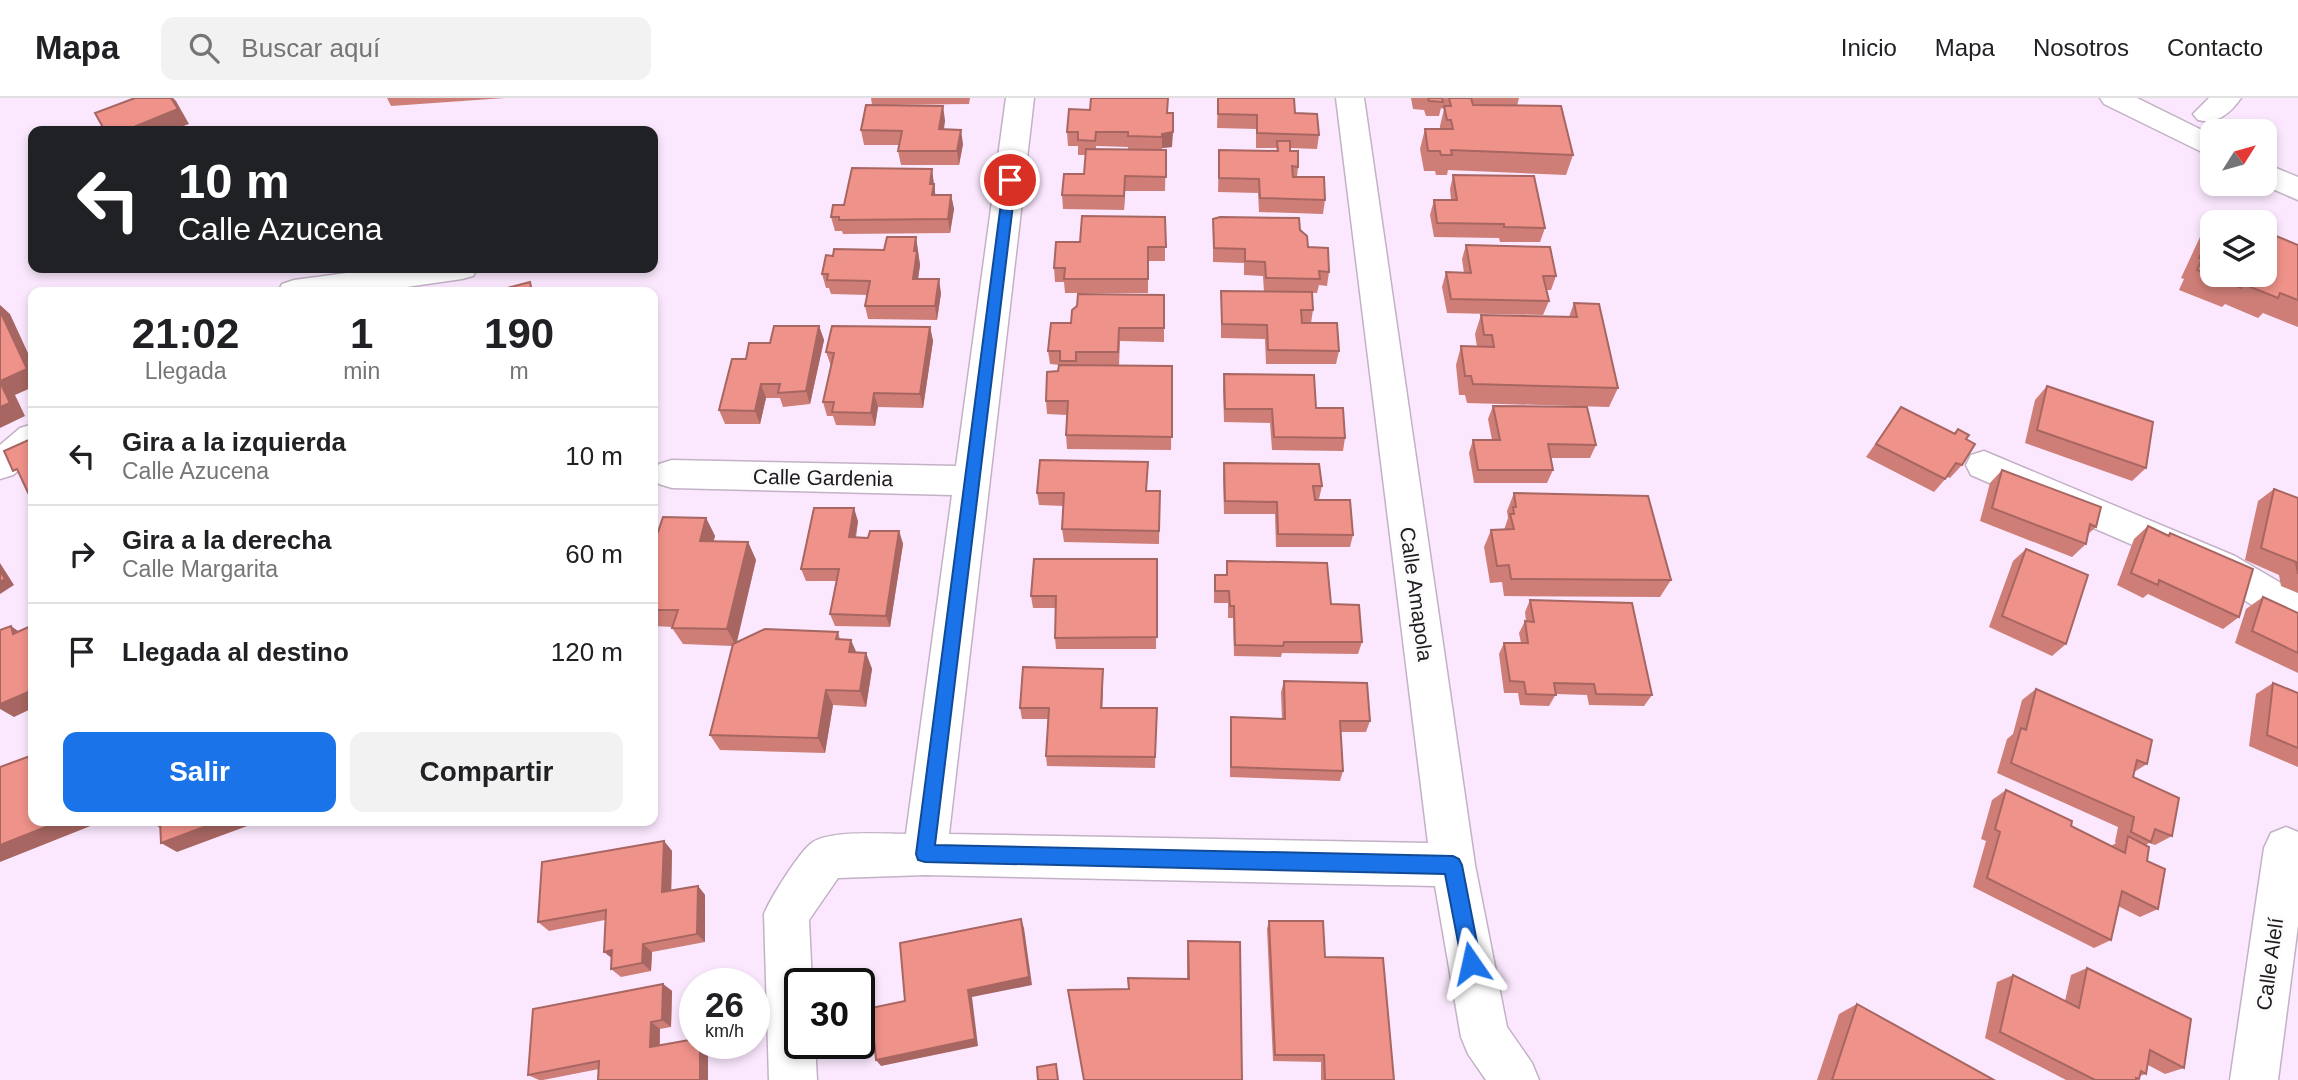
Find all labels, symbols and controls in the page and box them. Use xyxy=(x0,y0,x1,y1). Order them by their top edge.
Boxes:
search box xyxy=(161,17,651,80)
text: Mapa xyxy=(35,29,119,66)
icon: search xyxy=(185,29,223,67)
text: Buscar aquí xyxy=(241,33,380,63)
text: Inicio xyxy=(1841,34,1897,61)
text: Mapa xyxy=(1935,34,1995,61)
text: Nosotros xyxy=(2033,34,2129,61)
text: Contacto xyxy=(2167,34,2263,61)
north arrow xyxy=(2200,119,2277,196)
map controls xyxy=(2200,119,2277,287)
pin xyxy=(980,150,1040,210)
icon: left xyxy=(63,154,154,245)
text: 10 m xyxy=(178,154,290,208)
icon: arrive xyxy=(991,161,1029,199)
button: layers xyxy=(2200,210,2277,287)
text: Calle Azucena xyxy=(178,211,383,247)
text: 21:02 xyxy=(132,310,239,357)
text: 1 xyxy=(350,310,373,357)
text: 190 xyxy=(484,310,554,357)
text: Llegada xyxy=(145,358,227,384)
text: min xyxy=(343,358,380,384)
text: m xyxy=(510,358,529,384)
text: Gira a la izquierda xyxy=(122,427,346,457)
icon: left xyxy=(63,437,101,475)
text: 10 m xyxy=(565,441,623,471)
text: Calle Azucena xyxy=(122,458,269,484)
street label: Calle Gardenia xyxy=(753,465,894,490)
text: Gira a la derecha xyxy=(122,525,332,555)
street label: Calle Amapola xyxy=(1396,525,1437,663)
icon: right xyxy=(63,535,101,573)
text: 60 m xyxy=(565,539,623,569)
text: Calle Margarita xyxy=(122,556,278,582)
icon: arrive xyxy=(63,633,101,671)
text: Llegada al destino xyxy=(122,637,349,667)
text: 120 m xyxy=(551,637,623,667)
button: Salir xyxy=(63,732,336,812)
button: Compartir xyxy=(350,732,623,812)
street label: Calle Alelí xyxy=(2252,916,2287,1012)
position arrow xyxy=(1434,926,1508,1000)
speed limit sign: 30 xyxy=(784,968,875,1059)
text: 26 xyxy=(705,985,744,1024)
text: km/h xyxy=(705,1021,744,1041)

